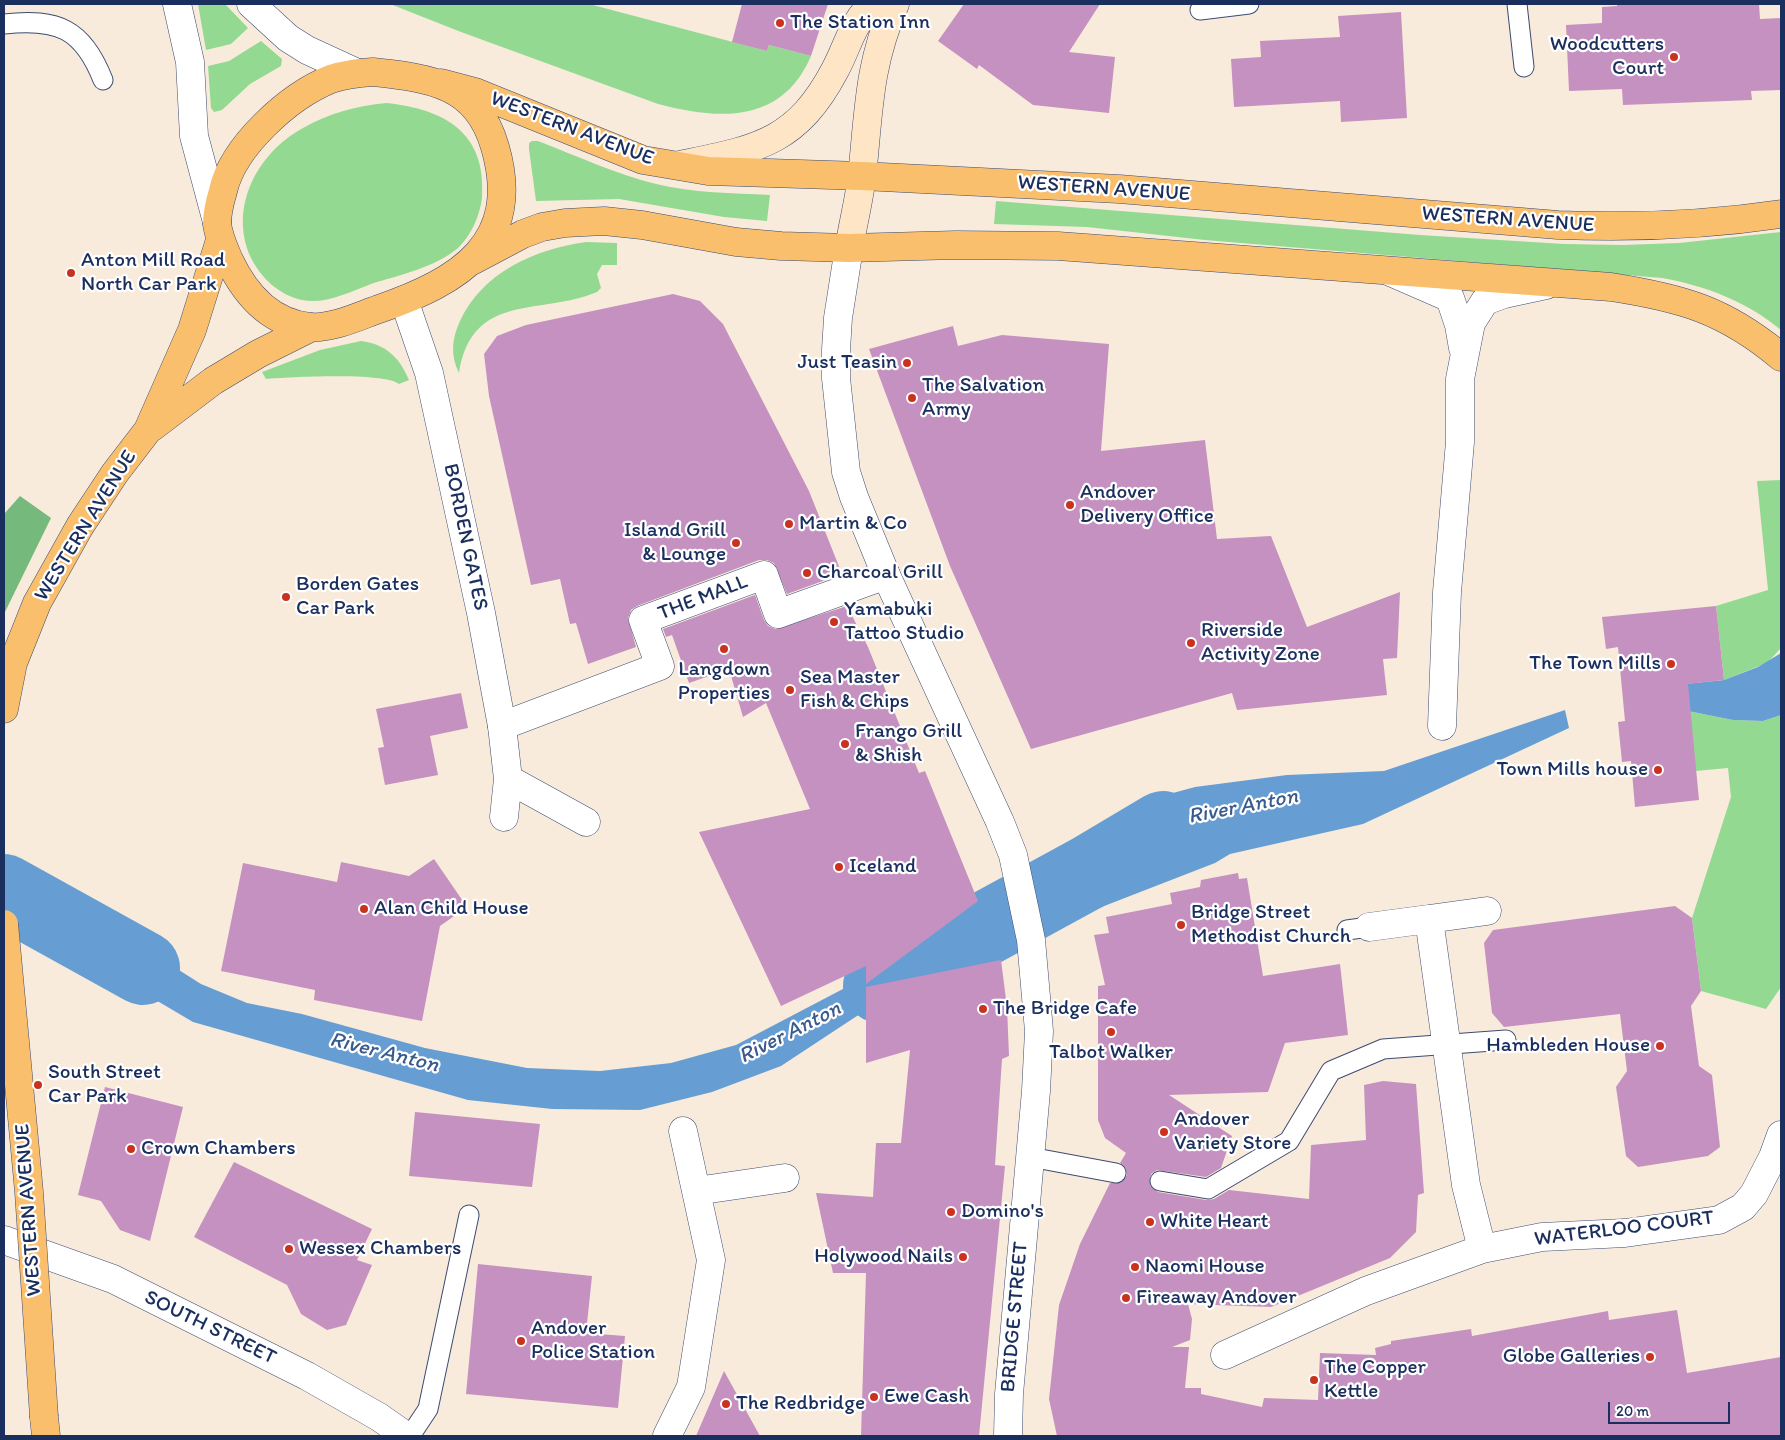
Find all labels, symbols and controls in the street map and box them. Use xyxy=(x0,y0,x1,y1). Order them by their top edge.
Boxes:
place label: The Station Inn xyxy=(790,10,930,36)
marker: The Station Inn xyxy=(774,17,786,29)
place label: Woodcutters Court xyxy=(1550,32,1664,82)
marker: Woodcutters Court xyxy=(1668,51,1680,63)
street label: WESTERN AVENUE xyxy=(487,86,657,172)
street label: WESTERN AVENUE xyxy=(1017,170,1191,208)
street label: WESTERN AVENUE xyxy=(1421,201,1595,239)
place label: Anton Mill Road North Car Park xyxy=(81,248,225,298)
marker: Anton Mill Road North Car Park xyxy=(65,267,77,279)
place label: Just Teasin xyxy=(797,350,897,376)
marker: Just Teasin xyxy=(901,357,913,369)
place label: The Salvation Army xyxy=(922,373,1044,423)
marker: The Salvation Army xyxy=(906,392,918,404)
street label: WESTERN AVENUE xyxy=(29,446,143,606)
street label: BORDEN GATES xyxy=(437,461,493,613)
place label: Andover Delivery Office xyxy=(1080,480,1214,530)
marker: Andover Delivery Office xyxy=(1064,499,1076,511)
place label: Martin & Co xyxy=(799,511,907,537)
place label: Island Grill & Lounge xyxy=(624,518,726,568)
marker: Martin & Co xyxy=(783,518,795,530)
marker: Island Grill & Lounge xyxy=(730,537,742,549)
place label: Charcoal Grill xyxy=(817,560,943,586)
marker: Charcoal Grill xyxy=(801,567,813,579)
street label: THE MALL xyxy=(655,569,751,627)
place label: Borden Gates Car Park xyxy=(296,572,419,622)
marker: Borden Gates Car Park xyxy=(280,591,292,603)
place label: Yamabuki Tattoo Studio xyxy=(844,597,964,647)
marker: Yamabuki Tattoo Studio xyxy=(828,616,840,628)
place label: Riverside Activity Zone xyxy=(1201,618,1320,668)
marker: Riverside Activity Zone xyxy=(1185,637,1197,649)
marker: Langdown Properties xyxy=(718,643,730,655)
place label: The Town Mills xyxy=(1529,651,1661,677)
place label: Langdown Properties xyxy=(678,657,770,707)
marker: The Town Mills xyxy=(1665,658,1677,670)
place label: Sea Master Fish & Chips xyxy=(800,665,909,715)
marker: Sea Master Fish & Chips xyxy=(784,684,796,696)
place label: Frango Grill & Shish xyxy=(855,719,962,769)
marker: Frango Grill & Shish xyxy=(839,738,851,750)
place label: Town Mills house xyxy=(1496,757,1648,783)
marker: Town Mills house xyxy=(1652,764,1664,776)
water label: River Anton xyxy=(1186,783,1300,831)
place label: Iceland xyxy=(849,854,916,880)
marker: Iceland xyxy=(833,861,845,873)
place label: Alan Child House xyxy=(374,896,529,922)
place label: Bridge Street Methodist Church xyxy=(1191,900,1351,950)
marker: Alan Child House xyxy=(358,903,370,915)
marker: Bridge Street Methodist Church xyxy=(1175,919,1187,931)
water label: River Anton xyxy=(734,996,846,1070)
place label: The Bridge Cafe xyxy=(993,996,1137,1022)
marker: The Bridge Cafe xyxy=(977,1003,989,1015)
marker: Talbot Walker xyxy=(1105,1026,1117,1038)
water label: River Anton xyxy=(327,1027,441,1079)
place label: Hambleden House xyxy=(1486,1033,1650,1059)
place label: Talbot Walker xyxy=(1049,1040,1173,1066)
marker: Hambleden House xyxy=(1654,1040,1666,1052)
place label: South Street Car Park xyxy=(48,1060,161,1110)
marker: South Street Car Park xyxy=(32,1079,44,1091)
place label: Andover Variety Store xyxy=(1174,1107,1291,1157)
street label: WESTERN AVENUE xyxy=(10,1123,48,1297)
marker: Andover Variety Store xyxy=(1158,1126,1170,1138)
place label: Crown Chambers xyxy=(141,1136,296,1162)
marker: Crown Chambers xyxy=(125,1143,137,1155)
place label: Domino's xyxy=(961,1199,1044,1225)
street label: WATERLOO COURT xyxy=(1533,1205,1715,1253)
marker: Domino's xyxy=(945,1206,957,1218)
place label: White Heart xyxy=(1160,1209,1268,1235)
marker: White Heart xyxy=(1144,1216,1156,1228)
place label: Wessex Chambers xyxy=(299,1236,461,1262)
street label: BRIDGE STREET xyxy=(996,1241,1034,1393)
marker: Wessex Chambers xyxy=(283,1243,295,1255)
place label: Holywood Nails xyxy=(814,1244,953,1270)
marker: Holywood Nails xyxy=(957,1251,969,1263)
place label: Naomi House xyxy=(1145,1254,1265,1280)
marker: Naomi House xyxy=(1129,1261,1141,1273)
street label: SOUTH STREET xyxy=(140,1285,280,1371)
place label: Fireaway Andover xyxy=(1136,1285,1297,1311)
marker: Fireaway Andover xyxy=(1120,1292,1132,1304)
place label: Andover Police Station xyxy=(531,1316,655,1366)
marker: Andover Police Station xyxy=(515,1335,527,1347)
place label: Globe Galleries xyxy=(1503,1344,1640,1370)
marker: Globe Galleries xyxy=(1644,1351,1656,1363)
place label: The Copper Kettle xyxy=(1324,1355,1426,1405)
marker: The Copper Kettle xyxy=(1308,1374,1320,1386)
place label: Ewe Cash xyxy=(884,1384,969,1410)
place label: The Redbridge xyxy=(736,1391,865,1417)
marker: Ewe Cash xyxy=(868,1391,880,1403)
scale bar xyxy=(1610,1392,1732,1424)
marker: The Redbridge xyxy=(720,1398,732,1410)
text: 20 m xyxy=(1616,1402,1649,1420)

